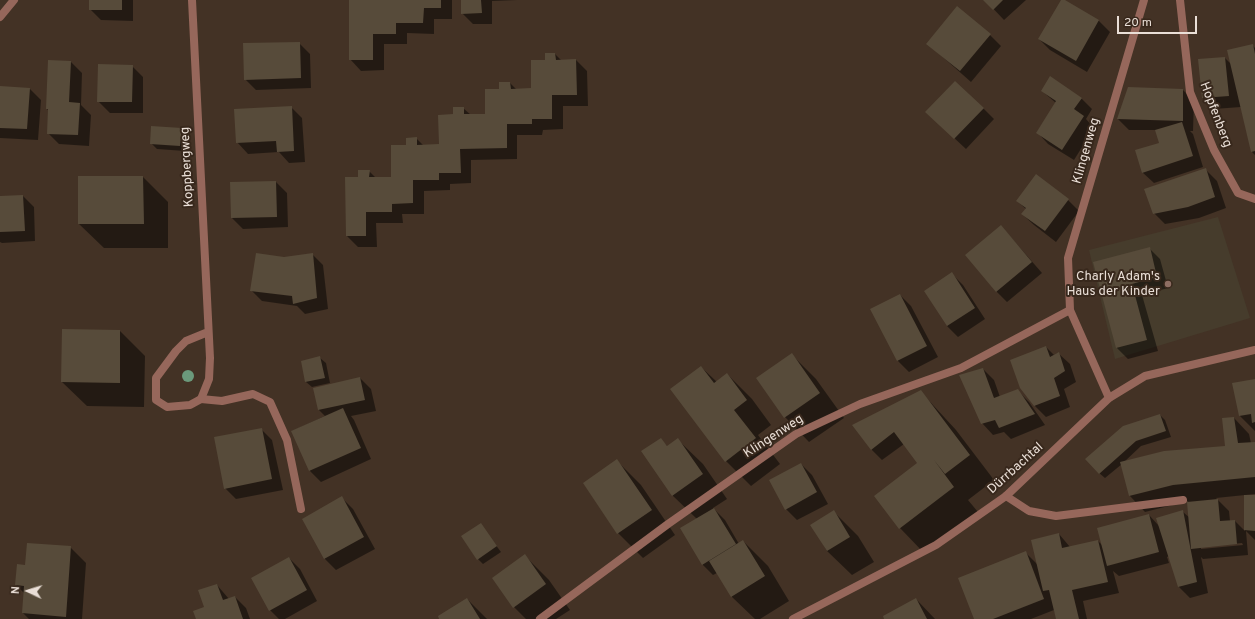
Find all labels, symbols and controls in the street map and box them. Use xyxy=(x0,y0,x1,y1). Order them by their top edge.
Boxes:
scale bar xyxy=(1119,8,1199,34)
text: 20 m xyxy=(1124,15,1152,31)
street label: Hopfenberg xyxy=(1195,80,1235,150)
street label: Klingenweg xyxy=(1070,116,1104,186)
street label: Koppbergweg xyxy=(178,126,198,208)
place label: Charly Adam's Haus der Kinder xyxy=(1067,269,1160,300)
marker: Charly Adam's Haus der Kinder xyxy=(1163,279,1173,289)
street label: Klingenweg xyxy=(741,412,807,462)
street label: Dürrbachtal xyxy=(985,440,1047,498)
north arrow xyxy=(8,571,48,611)
text: N xyxy=(9,586,23,595)

